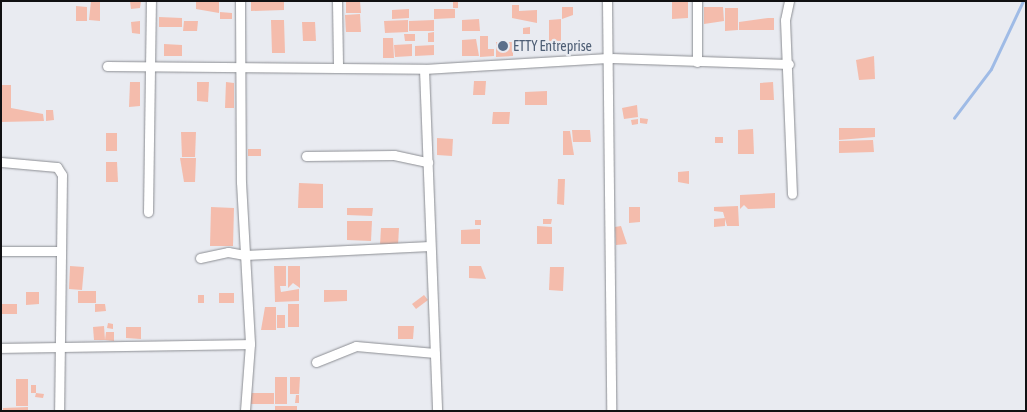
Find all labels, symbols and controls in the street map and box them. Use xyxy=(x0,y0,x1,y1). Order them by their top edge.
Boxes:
place label: ETTY Entreprise xyxy=(513,38,592,54)
marker: ETTY Entreprise xyxy=(497,40,509,52)

